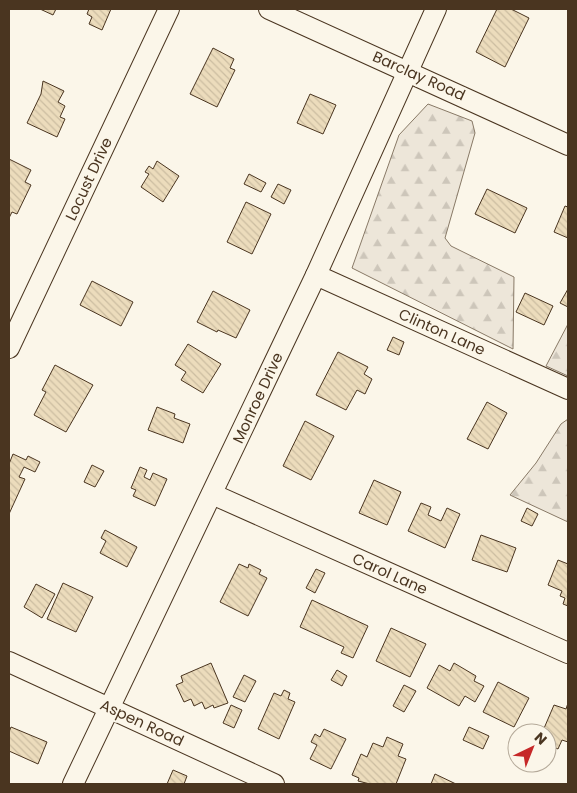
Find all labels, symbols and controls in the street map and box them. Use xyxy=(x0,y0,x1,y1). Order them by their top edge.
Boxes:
street label: Barclay Road xyxy=(370,46,469,105)
street label: Locust Drive xyxy=(60,134,117,224)
street label: Clinton Lane xyxy=(396,303,489,360)
street label: Monroe Drive xyxy=(227,349,288,447)
street label: Carol Lane xyxy=(349,548,431,599)
street label: Aspen Road xyxy=(97,694,187,751)
north arrow xyxy=(507,723,557,773)
text: N xyxy=(530,728,552,749)

